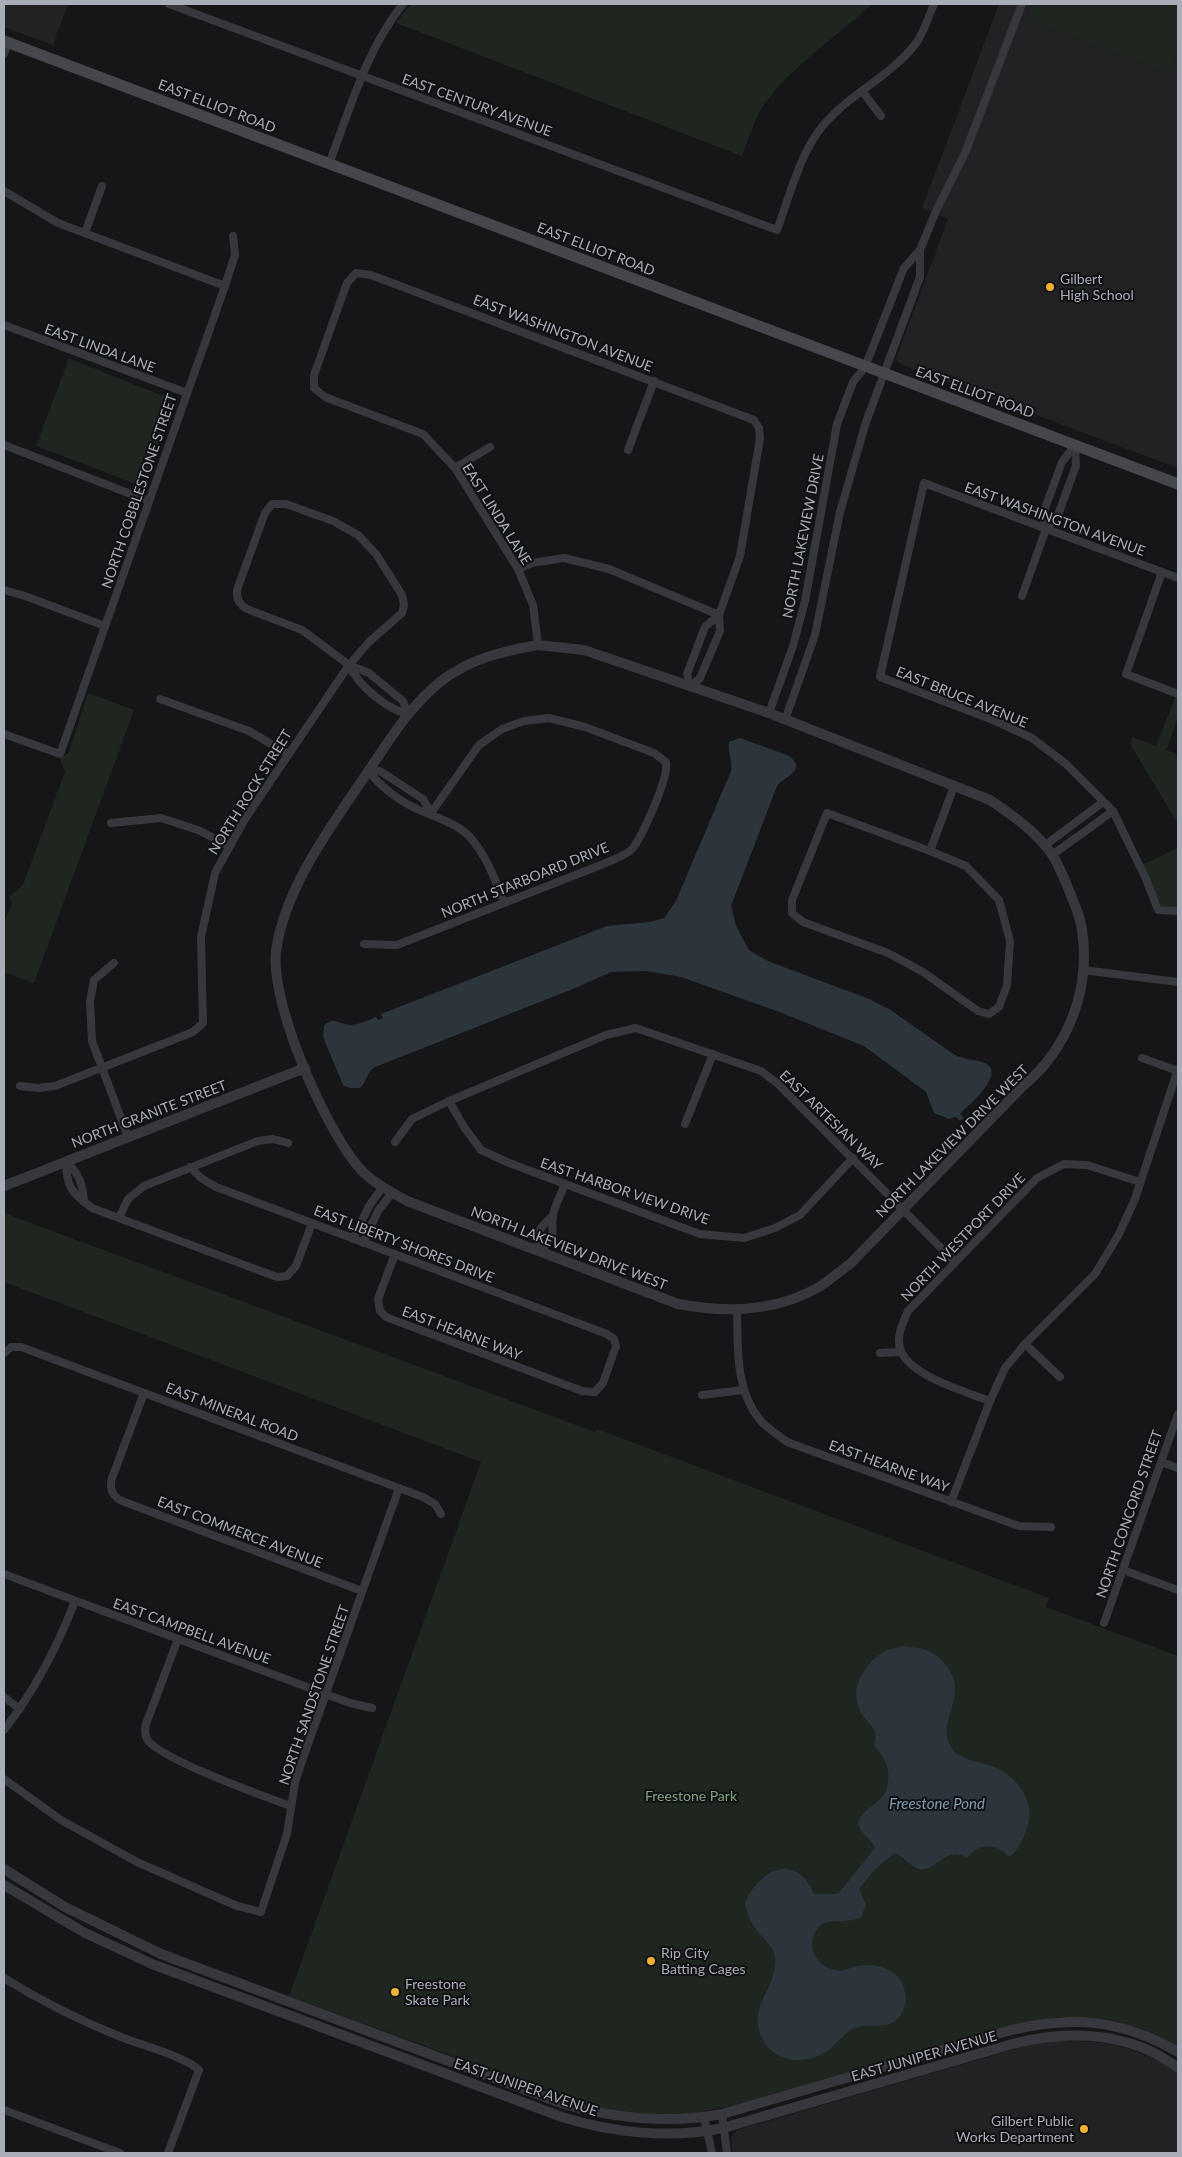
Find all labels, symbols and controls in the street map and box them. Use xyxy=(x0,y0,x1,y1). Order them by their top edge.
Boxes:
street label: EAST CENTURY AVENUE xyxy=(400,69,554,140)
street label: EAST ELLIOT ROAD xyxy=(156,75,279,136)
street label: EAST ELLIOT ROAD xyxy=(535,218,658,279)
place label: Gilbert High School xyxy=(1060,270,1134,303)
marker: Gilbert High School xyxy=(1044,281,1056,293)
street label: EAST WASHINGTON AVENUE xyxy=(471,290,655,375)
street label: EAST LINDA LANE xyxy=(42,320,158,375)
street label: EAST ELLIOT ROAD xyxy=(914,362,1037,421)
street label: NORTH COBBLESTONE STREET xyxy=(97,391,180,590)
street label: NORTH LAKEVIEW DRIVE xyxy=(778,452,827,620)
street label: EAST LINDA LANE xyxy=(459,460,536,568)
street label: EAST WASHINGTON AVENUE xyxy=(963,478,1148,559)
street label: EAST BRUCE AVENUE xyxy=(894,662,1031,731)
street label: NORTH ROCK STREET xyxy=(204,726,295,857)
street label: NORTH STARBOARD DRIVE xyxy=(438,838,611,921)
street label: NORTH LAKEVIEW DRIVE WEST xyxy=(872,1060,1032,1221)
street label: EAST ARTESIAN WAY xyxy=(776,1066,887,1173)
street label: NORTH GRANITE STREET xyxy=(69,1076,230,1151)
street label: EAST HARBOR VIEW DRIVE xyxy=(538,1154,712,1228)
street label: NORTH WESTPORT DRIVE xyxy=(897,1169,1028,1304)
street label: EAST LIBERTY SHORES DRIVE xyxy=(312,1201,497,1286)
street label: NORTH LAKEVIEW DRIVE WEST xyxy=(469,1202,670,1293)
street label: EAST HEARNE WAY xyxy=(400,1302,525,1363)
street label: EAST MINERAL ROAD xyxy=(163,1378,301,1445)
street label: NORTH CONCORD STREET xyxy=(1092,1427,1166,1600)
street label: EAST HEARNE WAY xyxy=(827,1436,952,1495)
street label: EAST COMMERCE AVENUE xyxy=(155,1492,325,1571)
street label: EAST CAMPBELL AVENUE xyxy=(111,1594,273,1667)
street label: NORTH SANDSTONE STREET xyxy=(275,1602,353,1787)
park label: Freestone Park xyxy=(645,1787,738,1804)
water label: Freestone Pond xyxy=(889,1794,985,1812)
place label: Rip City Batting Cages xyxy=(661,1944,745,1977)
marker: Rip City Batting Cages xyxy=(645,1955,657,1967)
place label: Freestone Skate Park xyxy=(405,1975,471,2008)
marker: Freestone Skate Park xyxy=(389,1986,401,1998)
street label: EAST JUNIPER AVENUE xyxy=(849,2027,999,2084)
street label: EAST JUNIPER AVENUE xyxy=(452,2054,600,2119)
place label: Gilbert Public Works Department xyxy=(956,2112,1074,2145)
marker: Gilbert Public Works Department xyxy=(1078,2123,1090,2135)

